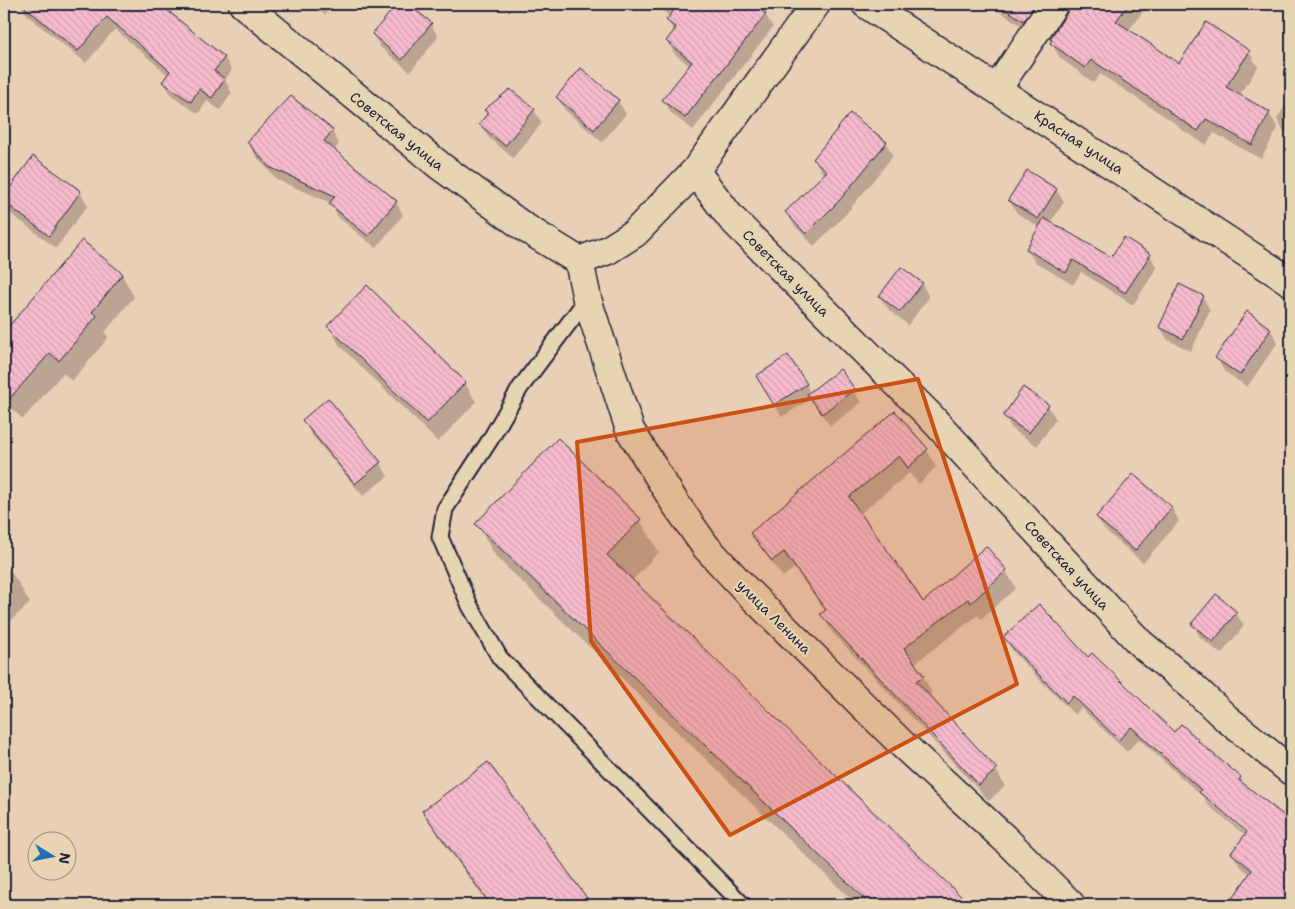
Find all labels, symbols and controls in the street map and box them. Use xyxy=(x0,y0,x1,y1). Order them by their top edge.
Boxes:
street label: Советская улица xyxy=(346,88,448,175)
street label: Красная улица xyxy=(1031,106,1128,178)
street label: Советская улица xyxy=(739,226,834,321)
street label: Советская улица xyxy=(1021,517,1113,614)
street label: улица Ленина xyxy=(733,576,815,658)
north arrow xyxy=(28,832,78,882)
text: N xyxy=(55,851,75,865)

